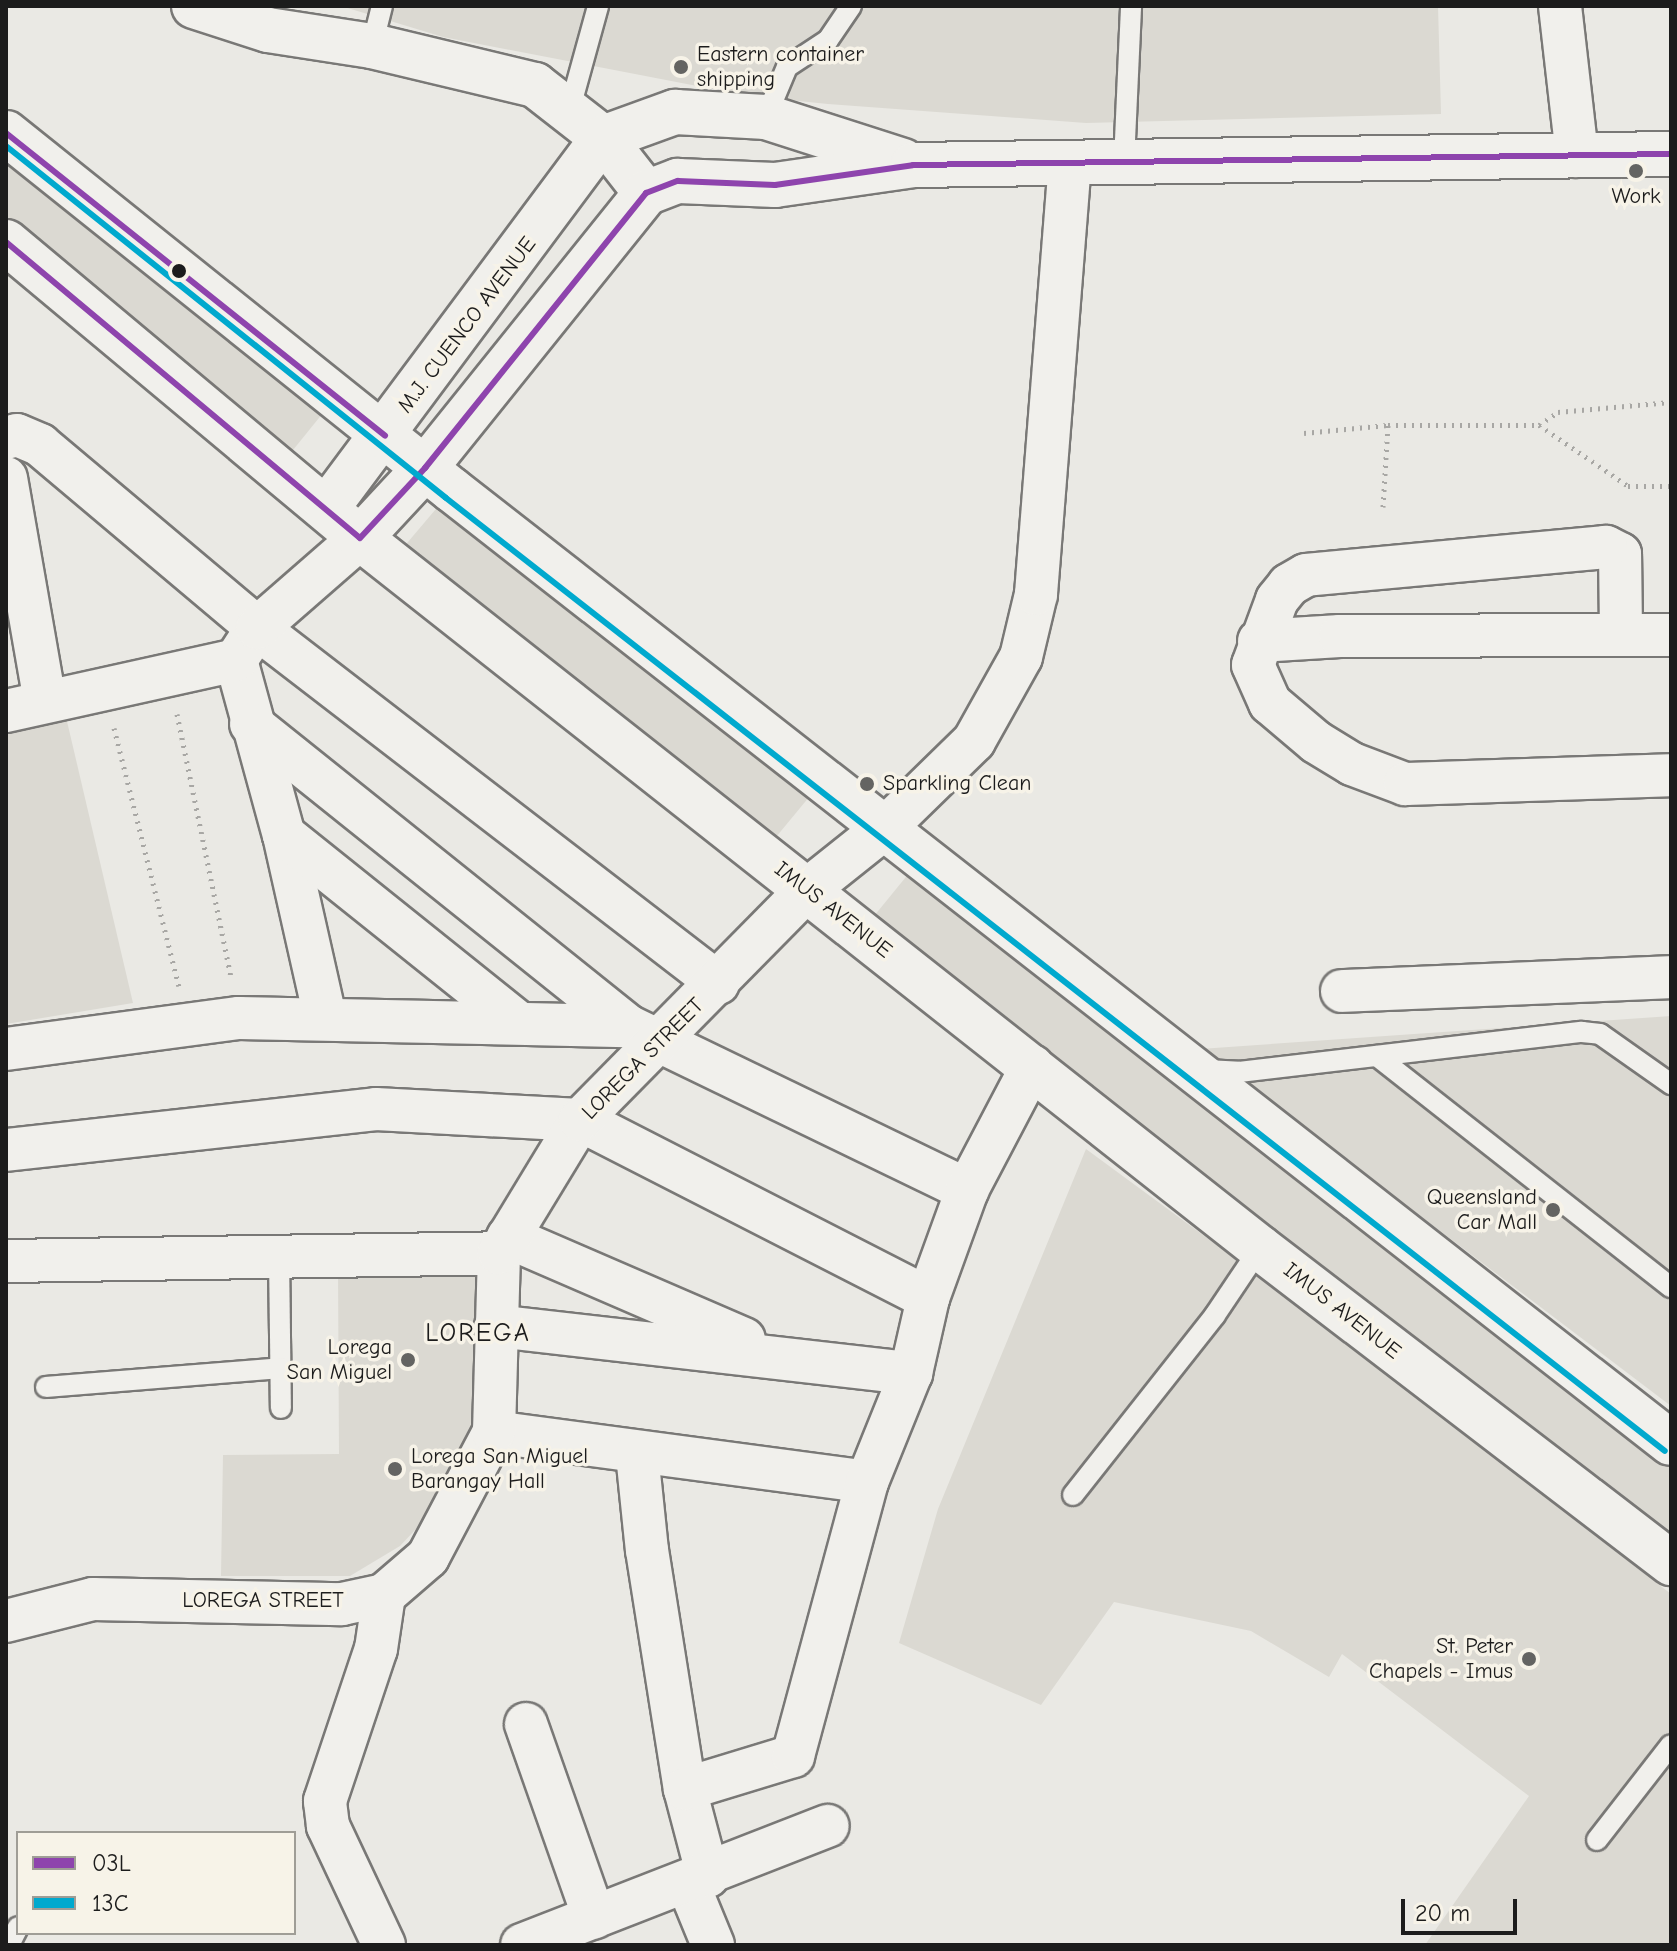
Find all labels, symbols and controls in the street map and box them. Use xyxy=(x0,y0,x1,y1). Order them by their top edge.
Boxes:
place label: Eastern container shipping xyxy=(697,41,864,92)
marker: Eastern container shipping xyxy=(672,58,690,76)
marker: Work xyxy=(1627,162,1645,180)
place label: Work xyxy=(1611,184,1661,210)
street label: M.J. CUENCO AVENUE xyxy=(392,232,542,418)
unlabelled marker xyxy=(171,263,187,279)
place label: Sparkling Clean xyxy=(883,771,1031,797)
marker: Sparkling Clean xyxy=(858,775,876,793)
street label: IMUS AVENUE xyxy=(769,856,897,964)
street label: LOREGA STREET xyxy=(577,993,709,1125)
place label: Queensland Car Mall xyxy=(1427,1184,1537,1236)
marker: Queensland Car Mall xyxy=(1544,1201,1562,1219)
street label: IMUS AVENUE xyxy=(1278,1257,1406,1365)
district label: LOREGA xyxy=(425,1318,531,1350)
place label: Lorega San Miguel xyxy=(287,1334,392,1386)
marker: Lorega San Miguel xyxy=(399,1351,417,1369)
place label: Lorega San Miguel Barangay Hall xyxy=(411,1443,588,1494)
marker: Lorega San Miguel Barangay Hall xyxy=(386,1460,404,1478)
street label: LOREGA STREET xyxy=(182,1588,344,1614)
place label: St. Peter Chapels - Imus xyxy=(1369,1633,1513,1684)
marker: St. Peter Chapels - Imus xyxy=(1520,1650,1538,1668)
legend xyxy=(16,1831,296,1935)
text: 03L xyxy=(92,1849,131,1877)
scale bar xyxy=(1405,1883,1521,1933)
text: 13C xyxy=(92,1889,128,1917)
text: 20 m xyxy=(1415,1899,1470,1927)

